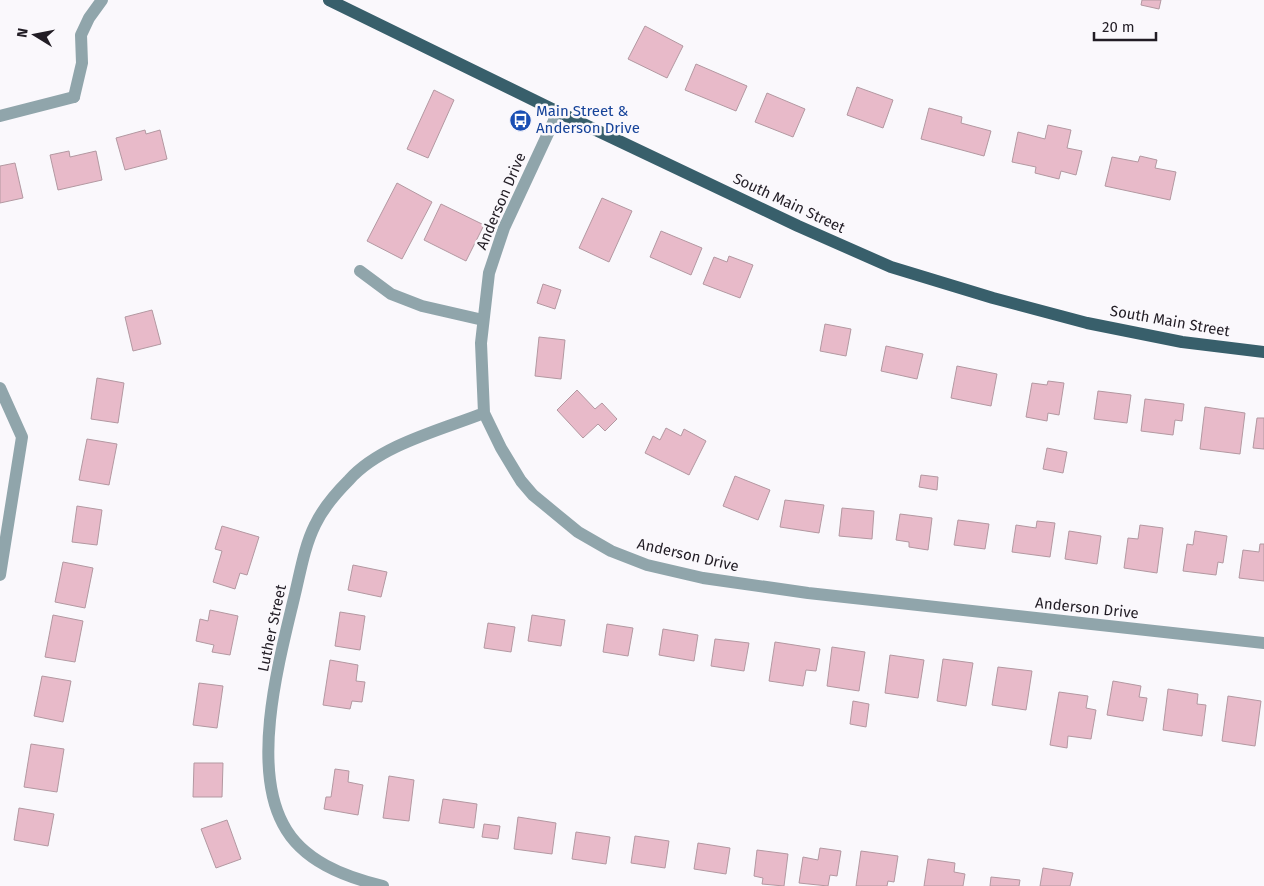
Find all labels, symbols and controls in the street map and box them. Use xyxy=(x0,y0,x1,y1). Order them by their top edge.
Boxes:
north arrow xyxy=(10,10,60,60)
scale bar xyxy=(1094,10,1156,42)
text: 20 m xyxy=(1102,18,1135,36)
text: N xyxy=(14,27,32,39)
place label: Main Street & Anderson Drive xyxy=(536,102,640,137)
bus stop icon: Main Street & Anderson Drive xyxy=(508,108,532,132)
street label: Anderson Drive xyxy=(472,150,530,252)
street label: South Main Street xyxy=(730,169,848,237)
street label: South Main Street xyxy=(1109,302,1232,341)
street label: Anderson Drive xyxy=(635,535,741,575)
street label: Luther Street xyxy=(254,582,290,673)
street label: Anderson Drive xyxy=(1034,594,1140,622)

